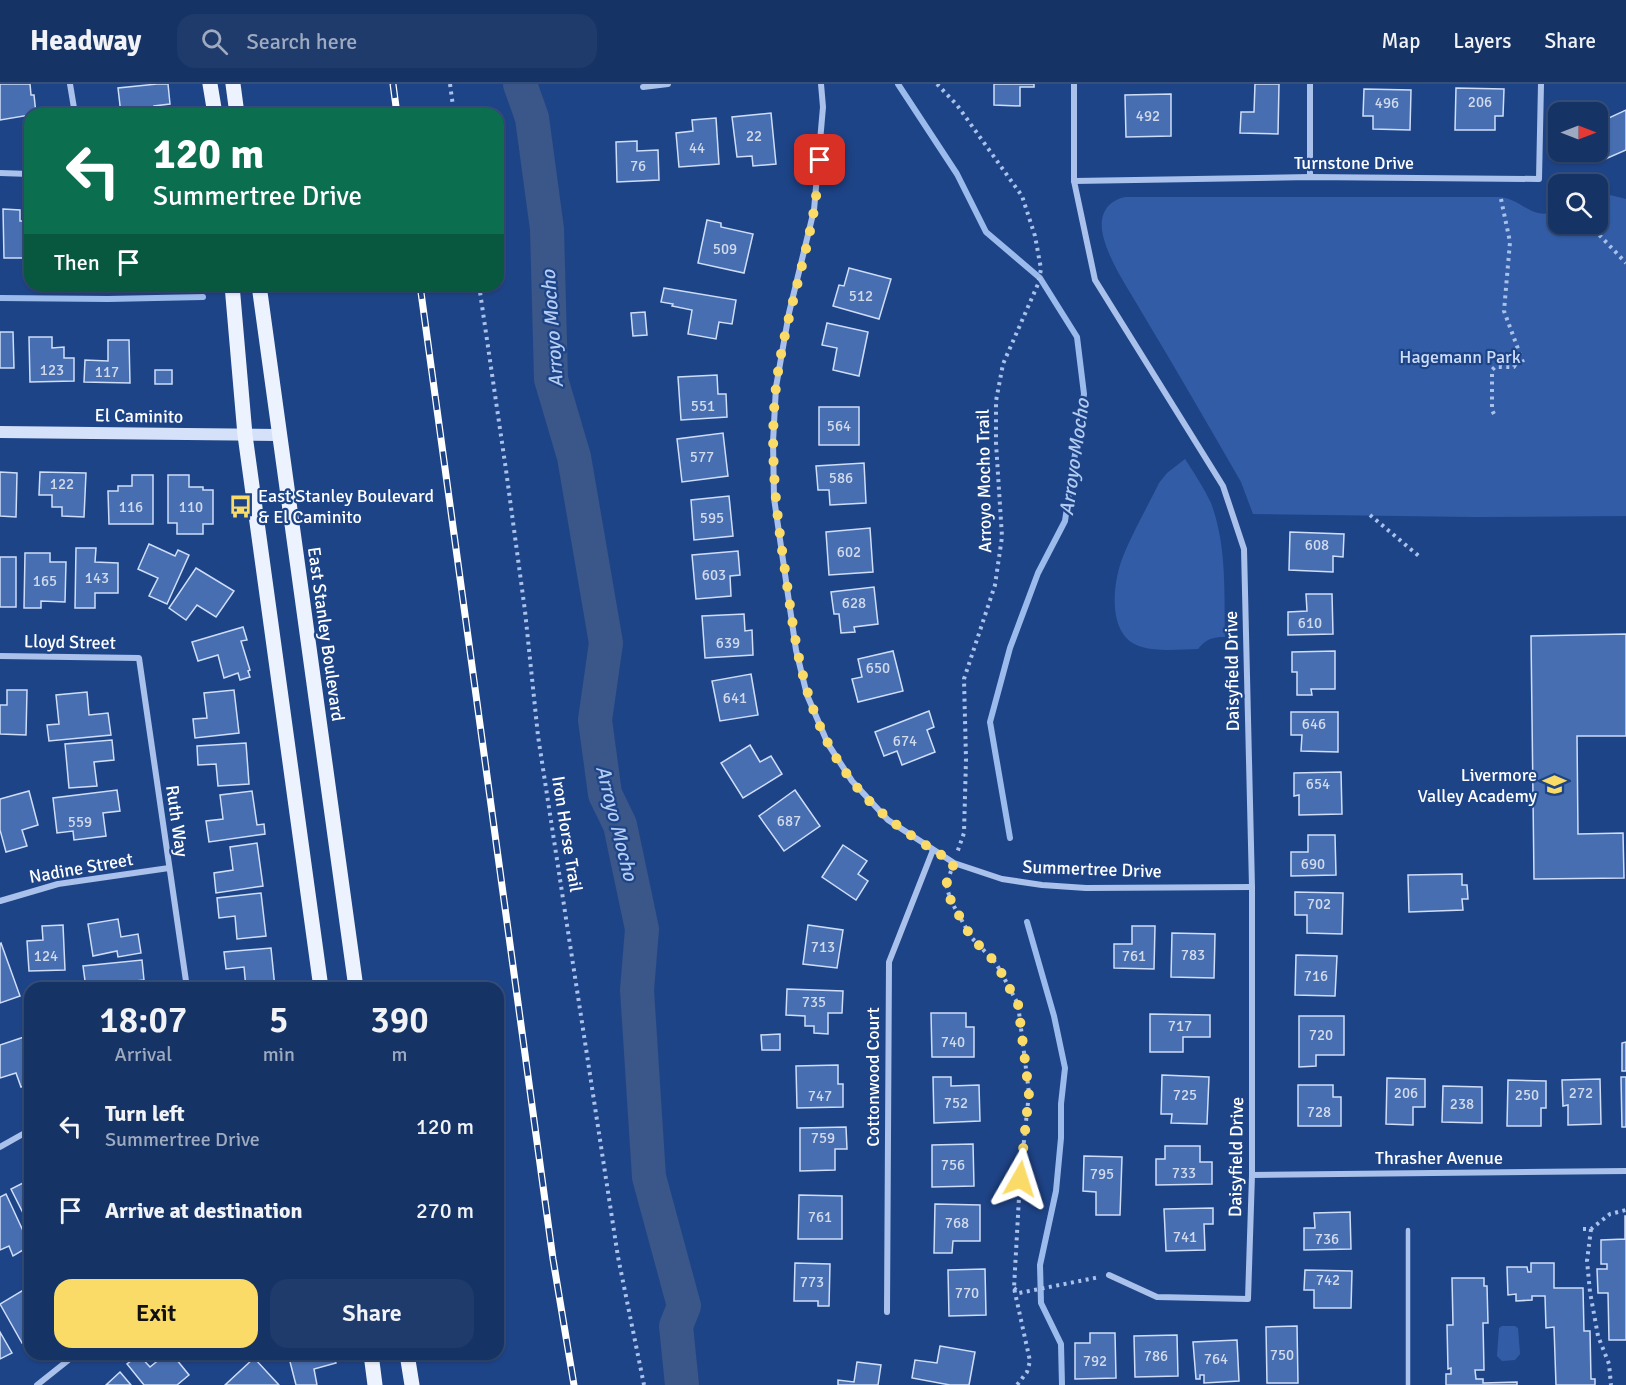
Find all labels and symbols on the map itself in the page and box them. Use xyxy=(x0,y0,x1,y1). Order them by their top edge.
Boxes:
house number: 206 xyxy=(1468,93,1492,111)
house number: 496 xyxy=(1375,94,1399,112)
north arrow xyxy=(1548,102,1608,162)
house number: 492 xyxy=(1136,107,1160,125)
house number: 22 xyxy=(746,127,762,145)
pin xyxy=(794,134,845,185)
house number: 44 xyxy=(689,139,705,157)
street label: Turnstone Drive xyxy=(1294,152,1414,174)
house number: 76 xyxy=(630,157,646,175)
house number: 509 xyxy=(713,240,737,258)
water label: Arroyo Mocho xyxy=(536,268,569,389)
house number: 512 xyxy=(849,287,873,305)
park label: Hagemann Park xyxy=(1399,346,1521,368)
house number: 123 xyxy=(40,361,64,379)
house number: 117 xyxy=(95,363,119,381)
water label: Arroyo Mocho xyxy=(1054,395,1095,517)
house number: 551 xyxy=(691,397,715,415)
street label: El Caminito xyxy=(94,404,184,428)
street label: Arroyo Mocho Trail xyxy=(972,409,996,553)
house number: 564 xyxy=(827,417,851,435)
house number: 577 xyxy=(690,448,714,466)
house number: 586 xyxy=(829,469,853,487)
house number: 122 xyxy=(50,475,74,493)
place label: East Stanley Boulevard & El Caminito xyxy=(258,485,434,528)
bus stop icon: East Stanley Boulevard & El Caminito xyxy=(227,493,253,519)
house number: 116 xyxy=(119,498,143,516)
house number: 110 xyxy=(179,498,203,516)
house number: 595 xyxy=(700,509,724,527)
house number: 608 xyxy=(1305,536,1329,554)
house number: 602 xyxy=(837,543,861,561)
street label: East Stanley Boulevard xyxy=(303,545,349,723)
house number: 603 xyxy=(702,566,726,584)
house number: 143 xyxy=(85,569,109,587)
house number: 165 xyxy=(33,572,57,590)
house number: 628 xyxy=(842,594,866,612)
street label: Daisyfield Drive xyxy=(1220,611,1244,731)
house number: 610 xyxy=(1298,614,1322,632)
street label: Lloyd Street xyxy=(24,630,116,654)
house number: 639 xyxy=(716,634,740,652)
house number: 650 xyxy=(866,659,890,677)
house number: 641 xyxy=(723,689,747,707)
house number: 646 xyxy=(1302,715,1326,733)
house number: 674 xyxy=(893,732,917,750)
water label: Arroyo Mocho xyxy=(590,763,643,885)
place label: Livermore Valley Academy xyxy=(1417,764,1538,807)
school or university icon: Livermore Valley Academy xyxy=(1542,772,1568,798)
street label: Iron Horse Trail xyxy=(547,774,587,894)
house number: 654 xyxy=(1306,775,1330,793)
street label: Ruth Way xyxy=(161,784,193,859)
house number: 687 xyxy=(777,812,801,830)
house number: 559 xyxy=(68,813,92,831)
street label: Nadine Street xyxy=(27,848,135,888)
house number: 690 xyxy=(1301,855,1325,873)
street label: Summertree Drive xyxy=(1022,856,1162,882)
house number: 702 xyxy=(1307,895,1331,913)
house number: 713 xyxy=(811,938,835,956)
house number: 783 xyxy=(1181,946,1205,964)
house number: 124 xyxy=(34,947,58,965)
house number: 761 xyxy=(1122,947,1146,965)
house number: 716 xyxy=(1304,967,1328,985)
house number: 735 xyxy=(802,993,826,1011)
street label: Cottonwood Court xyxy=(862,1007,884,1147)
house number: 717 xyxy=(1168,1017,1192,1035)
house number: 720 xyxy=(1309,1026,1333,1044)
house number: 740 xyxy=(941,1033,965,1051)
house number: 206 xyxy=(1394,1084,1418,1102)
house number: 272 xyxy=(1569,1084,1593,1102)
house number: 725 xyxy=(1173,1086,1197,1104)
house number: 250 xyxy=(1515,1086,1539,1104)
house number: 747 xyxy=(808,1087,832,1105)
house number: 752 xyxy=(944,1094,968,1112)
house number: 238 xyxy=(1450,1095,1474,1113)
street label: Daisyfield Drive xyxy=(1224,1097,1248,1217)
house number: 728 xyxy=(1307,1103,1331,1121)
house number: 759 xyxy=(811,1129,835,1147)
position arrow xyxy=(988,1147,1052,1211)
street label: Thrasher Avenue xyxy=(1375,1147,1503,1169)
house number: 756 xyxy=(941,1156,965,1174)
house number: 733 xyxy=(1172,1164,1196,1182)
house number: 795 xyxy=(1090,1165,1114,1183)
house number: 761 xyxy=(808,1208,832,1226)
house number: 768 xyxy=(945,1214,969,1232)
house number: 741 xyxy=(1173,1228,1197,1246)
house number: 736 xyxy=(1315,1230,1339,1248)
house number: 742 xyxy=(1316,1271,1340,1289)
house number: 773 xyxy=(800,1273,824,1291)
house number: 770 xyxy=(955,1284,979,1302)
house number: 750 xyxy=(1270,1346,1294,1364)
house number: 786 xyxy=(1144,1347,1168,1365)
house number: 764 xyxy=(1204,1350,1228,1368)
house number: 792 xyxy=(1083,1352,1107,1370)

